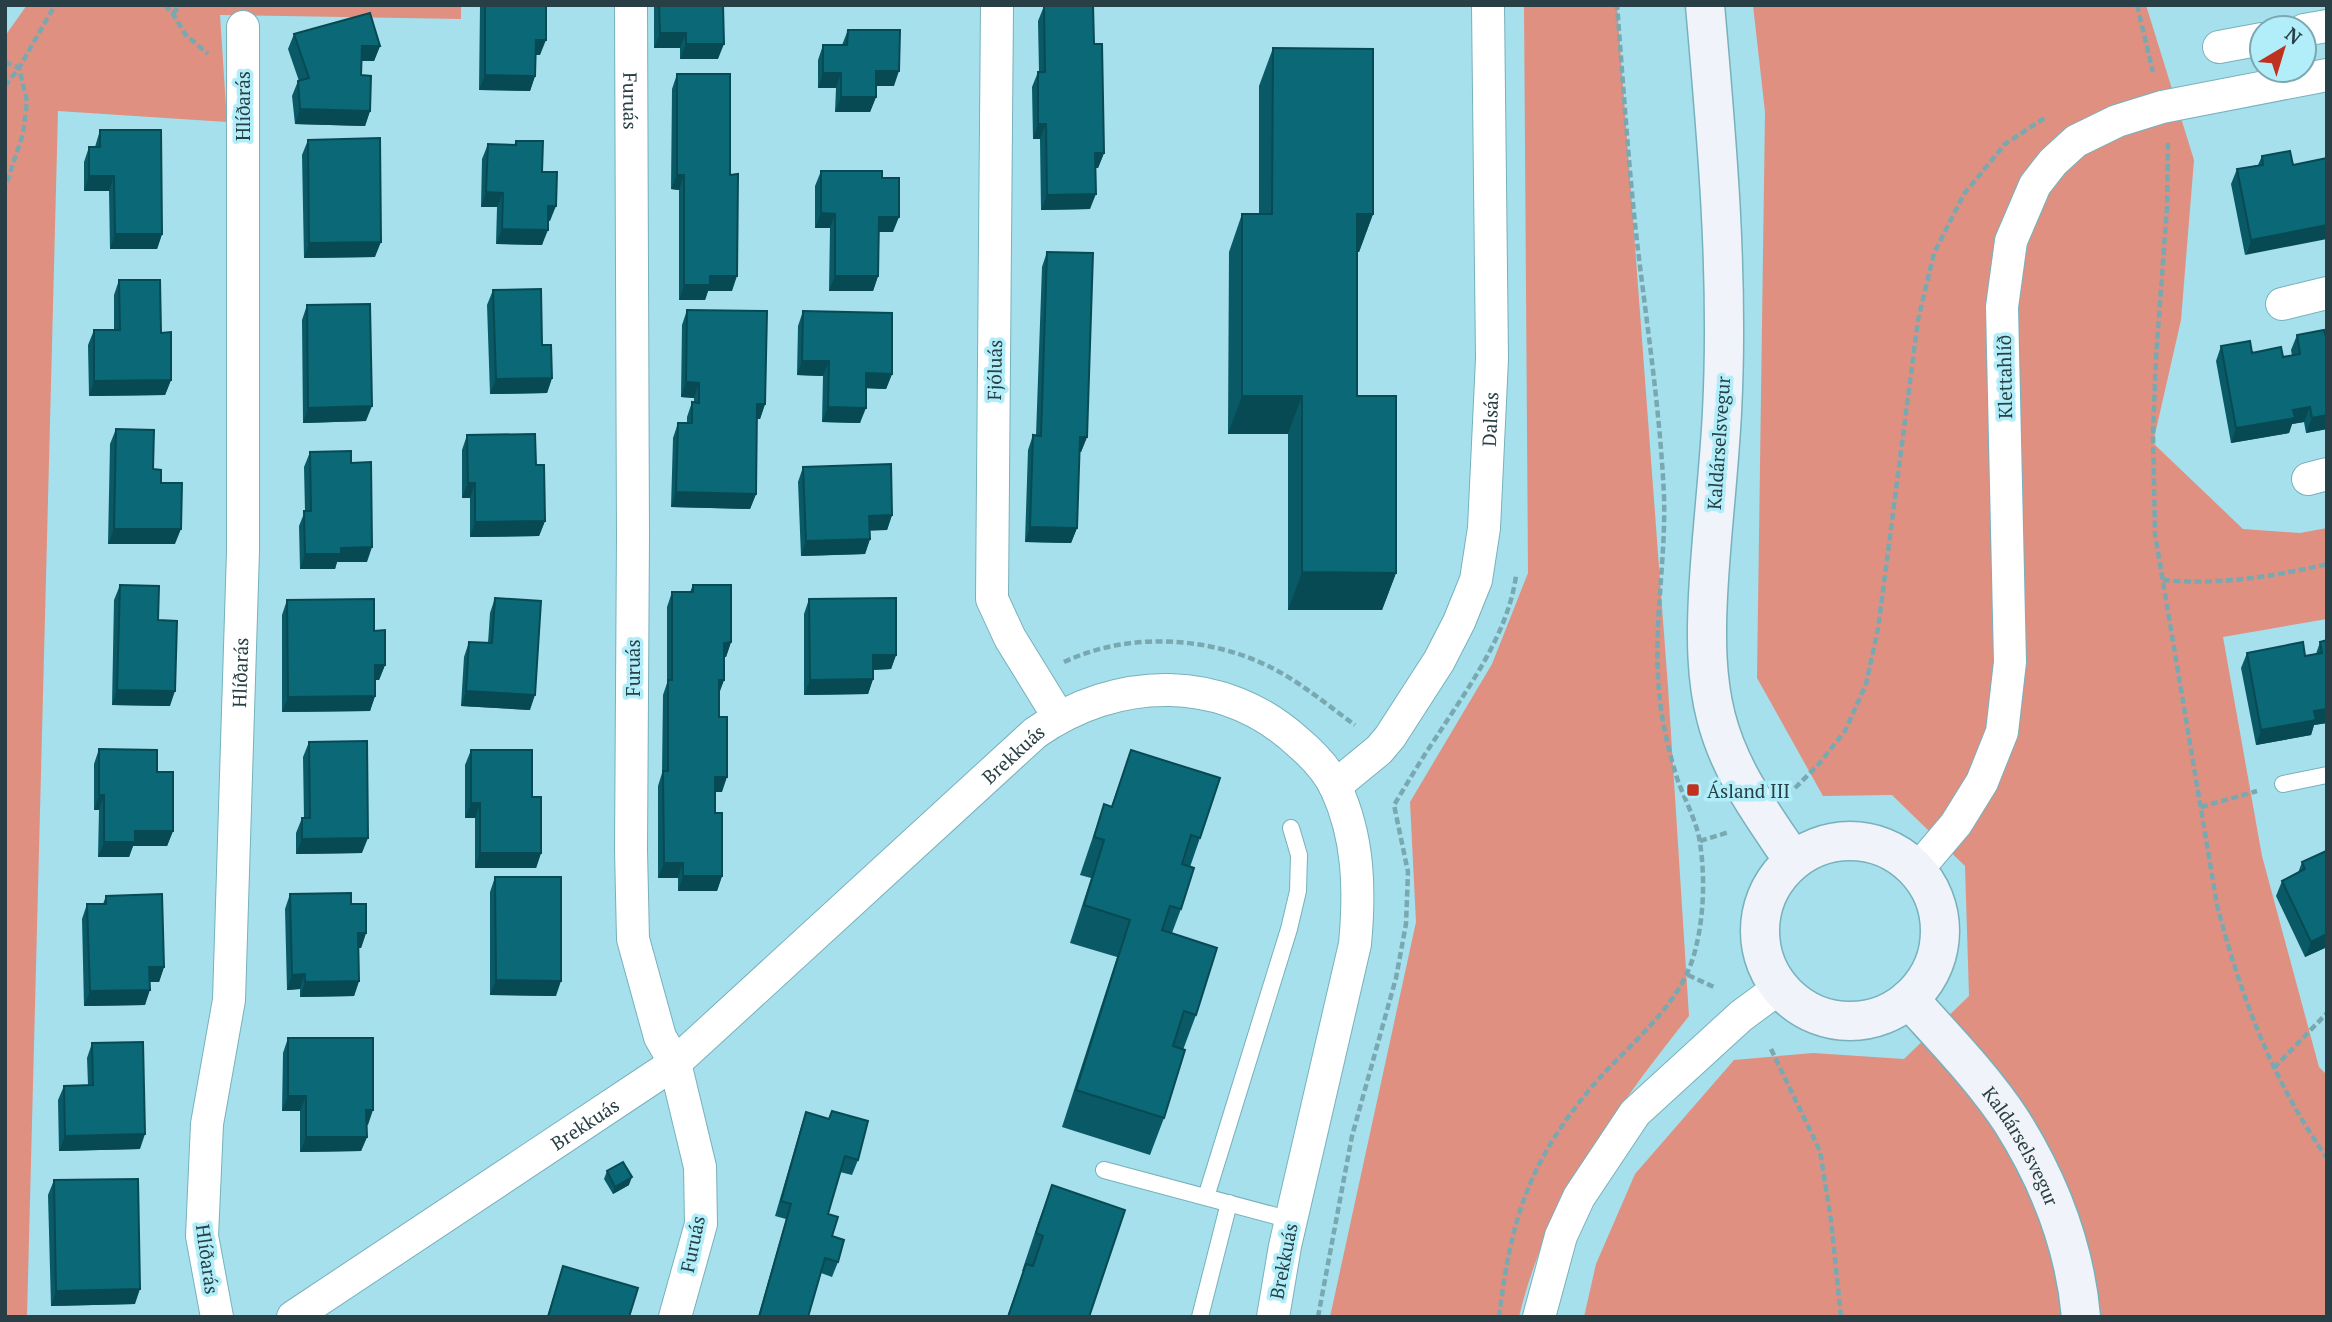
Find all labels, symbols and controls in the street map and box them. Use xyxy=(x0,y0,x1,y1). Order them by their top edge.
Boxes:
north arrow xyxy=(2248,14,2318,84)
text: N xyxy=(2280,21,2308,50)
street label: Hlíðarás xyxy=(230,71,255,141)
street label: Furuás xyxy=(619,72,644,130)
street label: Klettahlíð xyxy=(1991,335,2017,419)
street label: Fjóluás xyxy=(981,339,1007,401)
street label: Kaldárselsvegur xyxy=(1701,375,1735,511)
street label: Dalsás xyxy=(1475,391,1503,447)
street label: Hlíðarás xyxy=(226,637,253,708)
street label: Furuás xyxy=(620,639,645,697)
street label: Brekkuás xyxy=(976,718,1049,789)
place label: Ásland III xyxy=(1707,778,1790,803)
marker: Ásland III xyxy=(1685,782,1701,798)
street label: Kaldárselsvegur xyxy=(1978,1081,2066,1210)
street label: Brekkuás xyxy=(546,1092,623,1155)
street label: Furuás xyxy=(674,1213,710,1275)
street label: Brekkuás xyxy=(1263,1221,1303,1301)
street label: Hlíðarás xyxy=(191,1223,225,1295)

